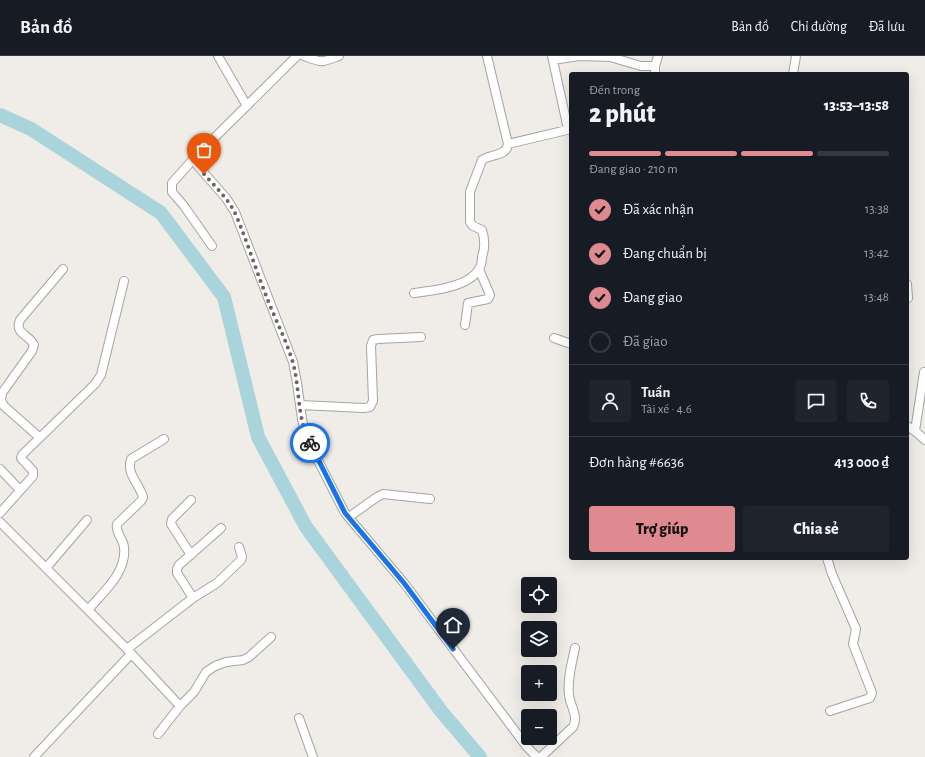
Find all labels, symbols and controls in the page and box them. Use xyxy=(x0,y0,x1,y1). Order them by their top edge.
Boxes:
text: Bản đồ xyxy=(20,18,72,37)
text: Bản đồ xyxy=(731,20,769,34)
text: Chỉ đường xyxy=(791,20,847,34)
text: Đã lưu xyxy=(869,20,905,34)
text: Đến trong xyxy=(589,84,640,97)
text: 13:53–13:58 xyxy=(824,98,889,113)
text: 2 phút xyxy=(589,101,656,127)
pin xyxy=(187,133,221,174)
icon: bag xyxy=(193,139,215,161)
text: Đang giao · 210 m xyxy=(589,163,678,176)
icon: check xyxy=(589,199,611,221)
text: Đã xác nhận xyxy=(623,202,694,217)
text: 13:38 xyxy=(865,203,889,216)
icon: check xyxy=(589,243,611,265)
text: Đang chuẩn bị xyxy=(623,246,707,261)
text: 13:42 xyxy=(864,247,889,260)
icon: check xyxy=(589,287,611,309)
text: Đang giao xyxy=(623,290,683,305)
text: 13:48 xyxy=(864,291,889,304)
text: Đã giao xyxy=(623,334,668,349)
button: person xyxy=(589,380,631,422)
button: chat xyxy=(795,380,837,422)
button: phone xyxy=(847,380,889,422)
text: Tuấn xyxy=(641,385,670,400)
text: Tài xế · 4.6 xyxy=(641,403,692,416)
courier xyxy=(290,423,330,463)
icon: bike xyxy=(299,432,321,454)
text: Đơn hàng #6636 xyxy=(589,455,684,470)
text: 413 000 ₫ xyxy=(834,455,889,470)
button: Trợ giúp xyxy=(589,506,735,552)
button: Chia sẻ xyxy=(743,506,889,552)
map controls xyxy=(521,577,557,745)
button: locate xyxy=(521,577,557,613)
pin xyxy=(436,608,470,649)
icon: home xyxy=(442,614,464,636)
button: layers xyxy=(521,621,557,657)
button: + xyxy=(521,665,557,701)
button: − xyxy=(521,709,557,745)

